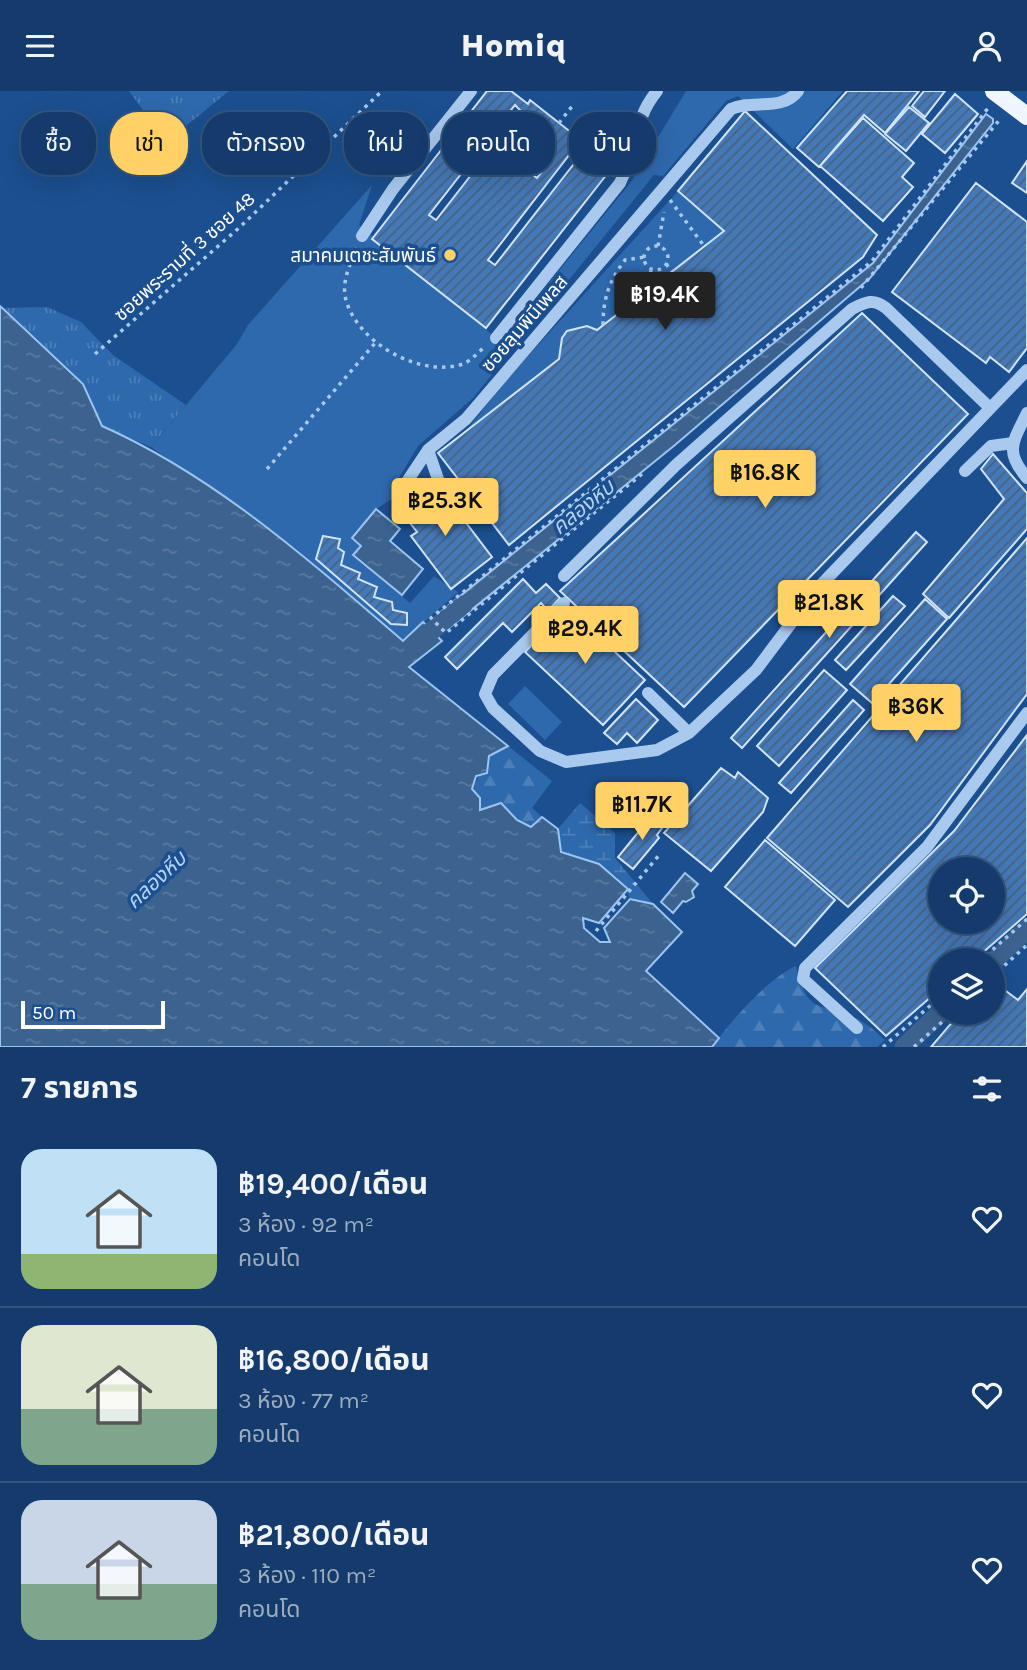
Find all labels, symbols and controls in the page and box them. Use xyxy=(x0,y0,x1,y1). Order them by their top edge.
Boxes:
icon: menu xyxy=(21,27,59,65)
text: Homiq xyxy=(461,27,566,64)
icon: person xyxy=(968,27,1006,65)
chip: ซื้อ xyxy=(21,112,96,175)
chip: เช่า xyxy=(110,112,188,175)
chip: ตัวกรอง xyxy=(202,112,330,175)
chip: ใหม่ xyxy=(344,112,428,175)
chip: คอนโด xyxy=(442,112,555,175)
chip: บ้าน xyxy=(569,112,656,175)
street label: ซอยพระรามที่ 3 ซอย 48 xyxy=(108,186,260,326)
place label: สมาคมเตชะสัมพันธ์ xyxy=(290,245,436,267)
marker: สมาคมเตชะสัมพันธ์ xyxy=(442,247,458,263)
street label: ซอยลุมพินีเพลส xyxy=(477,271,573,376)
pin: ฿19.4K xyxy=(608,273,722,332)
text: ฿19.4K xyxy=(630,281,700,308)
pin: ฿16.8K xyxy=(708,451,822,510)
text: ฿16.8K xyxy=(730,459,800,486)
water label: คลองหีบ xyxy=(547,474,620,539)
pin: ฿25.3K xyxy=(388,479,502,538)
text: ฿25.3K xyxy=(408,487,482,514)
pin: ฿21.8K xyxy=(772,581,886,640)
text: ฿21.8K xyxy=(794,589,864,616)
pin: ฿29.4K xyxy=(528,607,642,666)
text: ฿29.4K xyxy=(548,615,622,642)
pin: ฿36K xyxy=(875,685,957,744)
text: ฿36K xyxy=(888,693,944,720)
pin: ฿11.7K xyxy=(585,783,699,842)
text: ฿11.7K xyxy=(611,791,673,818)
water label: คลองหีบ xyxy=(121,845,192,914)
map controls xyxy=(928,857,1005,1025)
button: locate xyxy=(928,857,1005,934)
button: layers xyxy=(928,948,1005,1025)
scale bar xyxy=(21,998,164,1030)
text: 50 m xyxy=(32,1002,76,1024)
text: 7 รายการ xyxy=(21,1070,138,1106)
icon: filters xyxy=(968,1070,1006,1108)
text: ฿19,400/เดือน xyxy=(238,1166,428,1202)
icon: home xyxy=(77,1177,161,1261)
icon: heart xyxy=(968,1200,1006,1238)
text: 3 ห้อง · 92 m² xyxy=(238,1211,374,1238)
text: คอนโด xyxy=(238,1245,300,1272)
text: ฿16,800/เดือน xyxy=(238,1342,430,1378)
icon: home xyxy=(77,1353,161,1437)
icon: heart xyxy=(968,1376,1006,1414)
text: 3 ห้อง · 77 m² xyxy=(238,1387,369,1414)
text: คอนโด xyxy=(238,1421,300,1448)
text: ฿21,800/เดือน xyxy=(238,1517,429,1553)
icon: home xyxy=(77,1528,161,1612)
icon: heart xyxy=(968,1551,1006,1589)
text: 3 ห้อง · 110 m² xyxy=(238,1562,376,1589)
text: คอนโด xyxy=(238,1596,300,1623)

